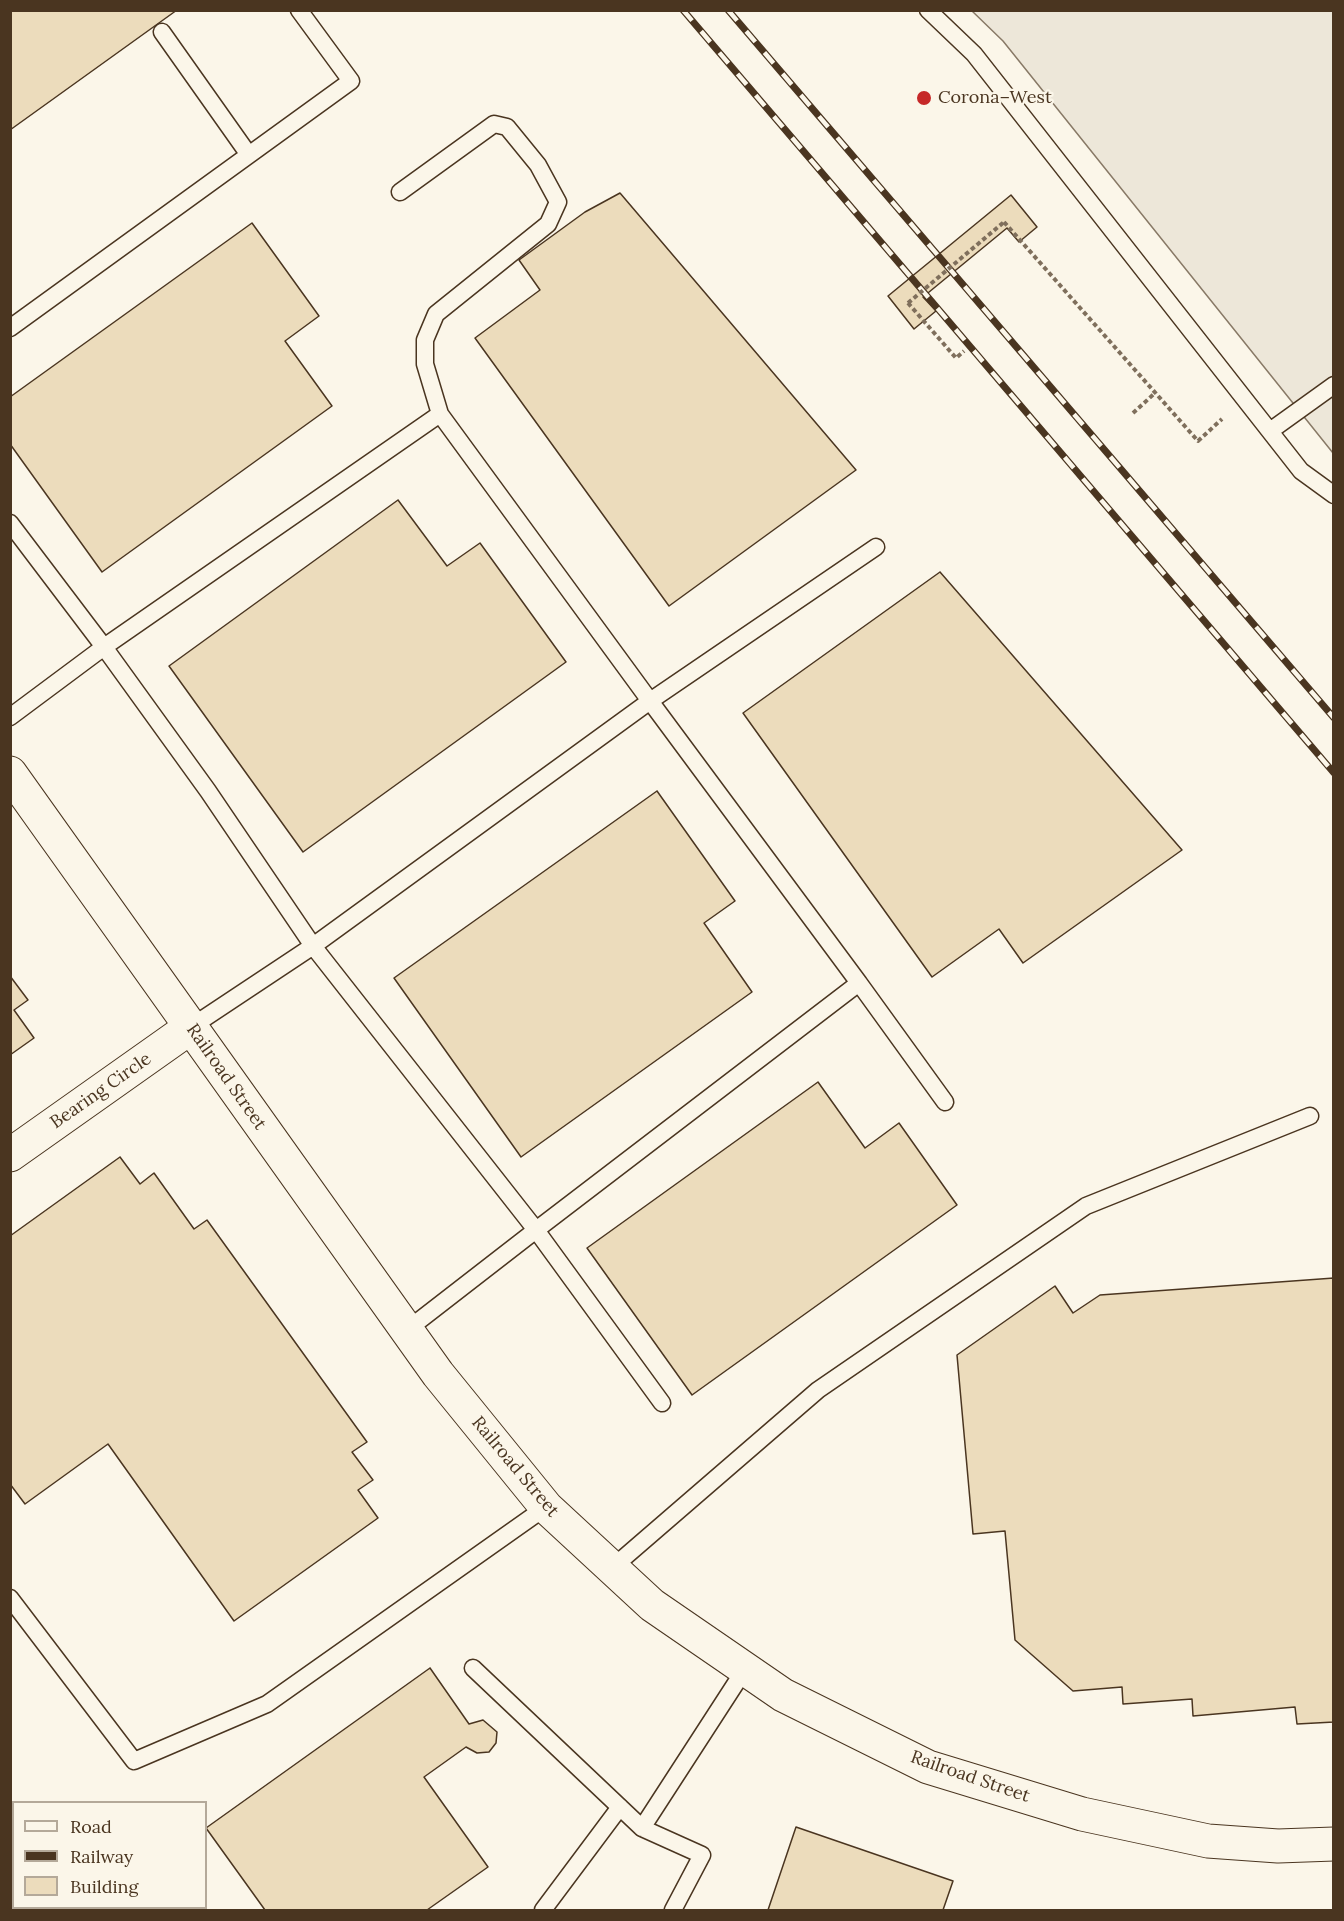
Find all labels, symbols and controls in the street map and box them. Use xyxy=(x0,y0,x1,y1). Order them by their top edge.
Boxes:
place label: Corona–West xyxy=(938,87,1052,109)
marker: Corona–West xyxy=(915,89,933,107)
street label: Railroad Street xyxy=(181,1020,271,1134)
street label: Bearing Circle xyxy=(46,1048,156,1134)
street label: Railroad Street xyxy=(467,1412,563,1522)
street label: Railroad Street xyxy=(908,1747,1032,1807)
legend xyxy=(12,1801,207,1909)
text: Road xyxy=(70,1815,112,1838)
text: Railway xyxy=(70,1845,133,1868)
text: Building xyxy=(70,1875,138,1898)

